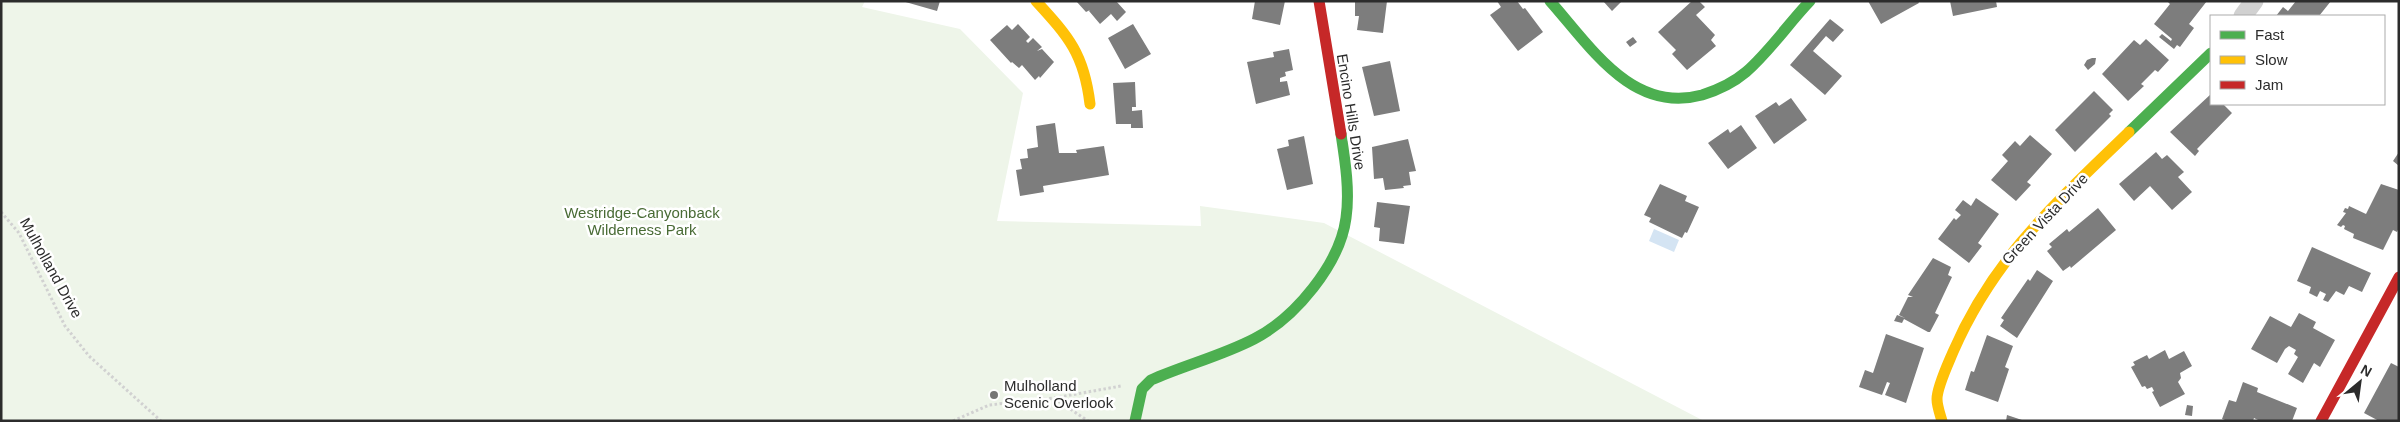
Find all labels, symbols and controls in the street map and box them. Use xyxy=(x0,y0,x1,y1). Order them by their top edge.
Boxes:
legend xyxy=(2210,15,2385,105)
text: Fast xyxy=(2255,26,2285,43)
text: Slow xyxy=(2255,51,2288,68)
street label: Encino Hills Drive xyxy=(1334,53,1369,171)
text: Jam xyxy=(2255,76,2283,93)
street label: Green Vista Drive xyxy=(1998,170,2091,268)
park label: Westridge-Canyonback Wilderness Park xyxy=(564,204,720,238)
street label: Mulholland Drive xyxy=(17,215,86,321)
north arrow xyxy=(2335,357,2385,407)
text: N xyxy=(2358,361,2375,380)
place label: Mulholland Scenic Overlook xyxy=(1004,377,1114,411)
marker: Mulholland Scenic Overlook xyxy=(988,389,1000,401)

